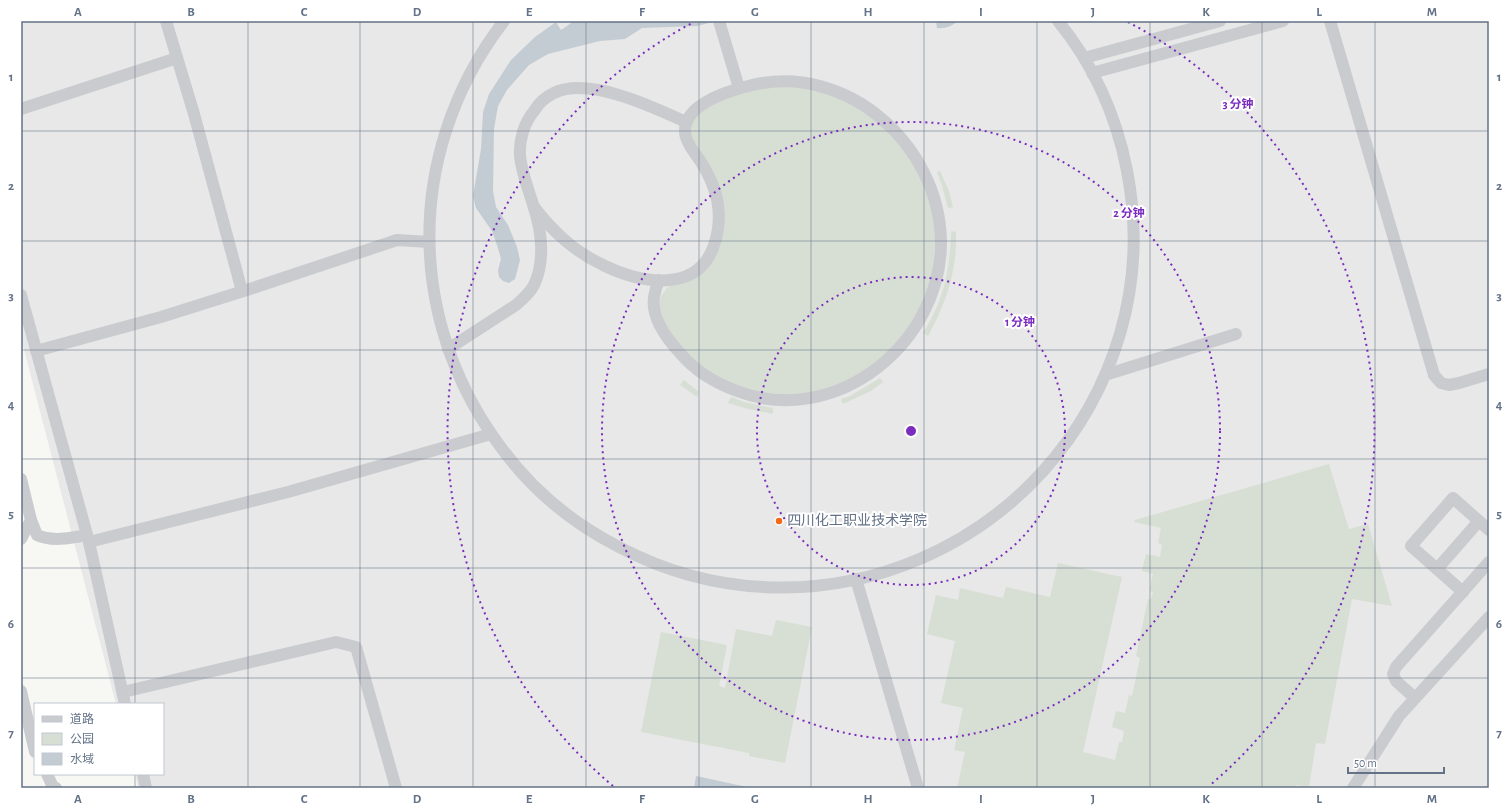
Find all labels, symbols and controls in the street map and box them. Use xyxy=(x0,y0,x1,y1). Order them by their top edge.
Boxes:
text: A xyxy=(74,6,82,19)
text: B xyxy=(187,6,195,19)
text: C xyxy=(301,6,308,19)
text: D xyxy=(413,6,422,19)
text: E xyxy=(526,6,533,19)
text: F xyxy=(639,6,646,19)
text: G xyxy=(751,6,759,19)
text: H xyxy=(863,6,873,19)
text: I xyxy=(979,6,983,19)
text: J xyxy=(1091,6,1095,19)
text: K xyxy=(1202,6,1210,19)
text: L xyxy=(1316,6,1322,19)
text: M xyxy=(1427,6,1437,19)
text: 1 xyxy=(9,71,13,84)
text: 1 xyxy=(1497,71,1501,84)
text: 3 分钟 xyxy=(1223,97,1253,110)
text: 2 xyxy=(8,180,14,193)
text: 2 xyxy=(1496,180,1502,193)
text: 2 分钟 xyxy=(1113,206,1145,219)
text: 3 xyxy=(8,290,14,303)
text: 3 xyxy=(1496,290,1502,303)
text: 1 分钟 xyxy=(1005,315,1035,328)
text: 4 xyxy=(8,399,15,412)
text: 4 xyxy=(1496,399,1503,412)
centre of rings xyxy=(904,424,918,438)
text: 5 xyxy=(8,508,14,521)
text: 5 xyxy=(1496,508,1502,521)
place label: 四川化工职业技术学院 xyxy=(787,512,927,528)
marker: 四川化工职业技术学院 xyxy=(774,516,784,526)
text: 6 xyxy=(8,618,14,631)
text: 6 xyxy=(1496,618,1502,631)
legend xyxy=(34,703,164,775)
text: 道路 xyxy=(70,712,94,725)
text: 7 xyxy=(8,727,14,740)
text: 7 xyxy=(1496,727,1502,740)
text: 公园 xyxy=(70,733,94,745)
scale bar xyxy=(1348,749,1444,775)
text: 水域 xyxy=(70,753,94,765)
text: 50 m xyxy=(1354,757,1377,769)
text: A xyxy=(74,793,82,806)
text: B xyxy=(187,793,195,806)
text: C xyxy=(301,793,308,806)
text: D xyxy=(413,793,422,806)
text: E xyxy=(526,793,533,806)
text: F xyxy=(639,793,646,806)
text: G xyxy=(751,793,759,806)
text: H xyxy=(863,793,873,806)
text: I xyxy=(979,793,983,806)
text: J xyxy=(1091,793,1095,806)
text: K xyxy=(1202,793,1210,806)
text: L xyxy=(1316,793,1322,806)
text: M xyxy=(1427,793,1437,806)

